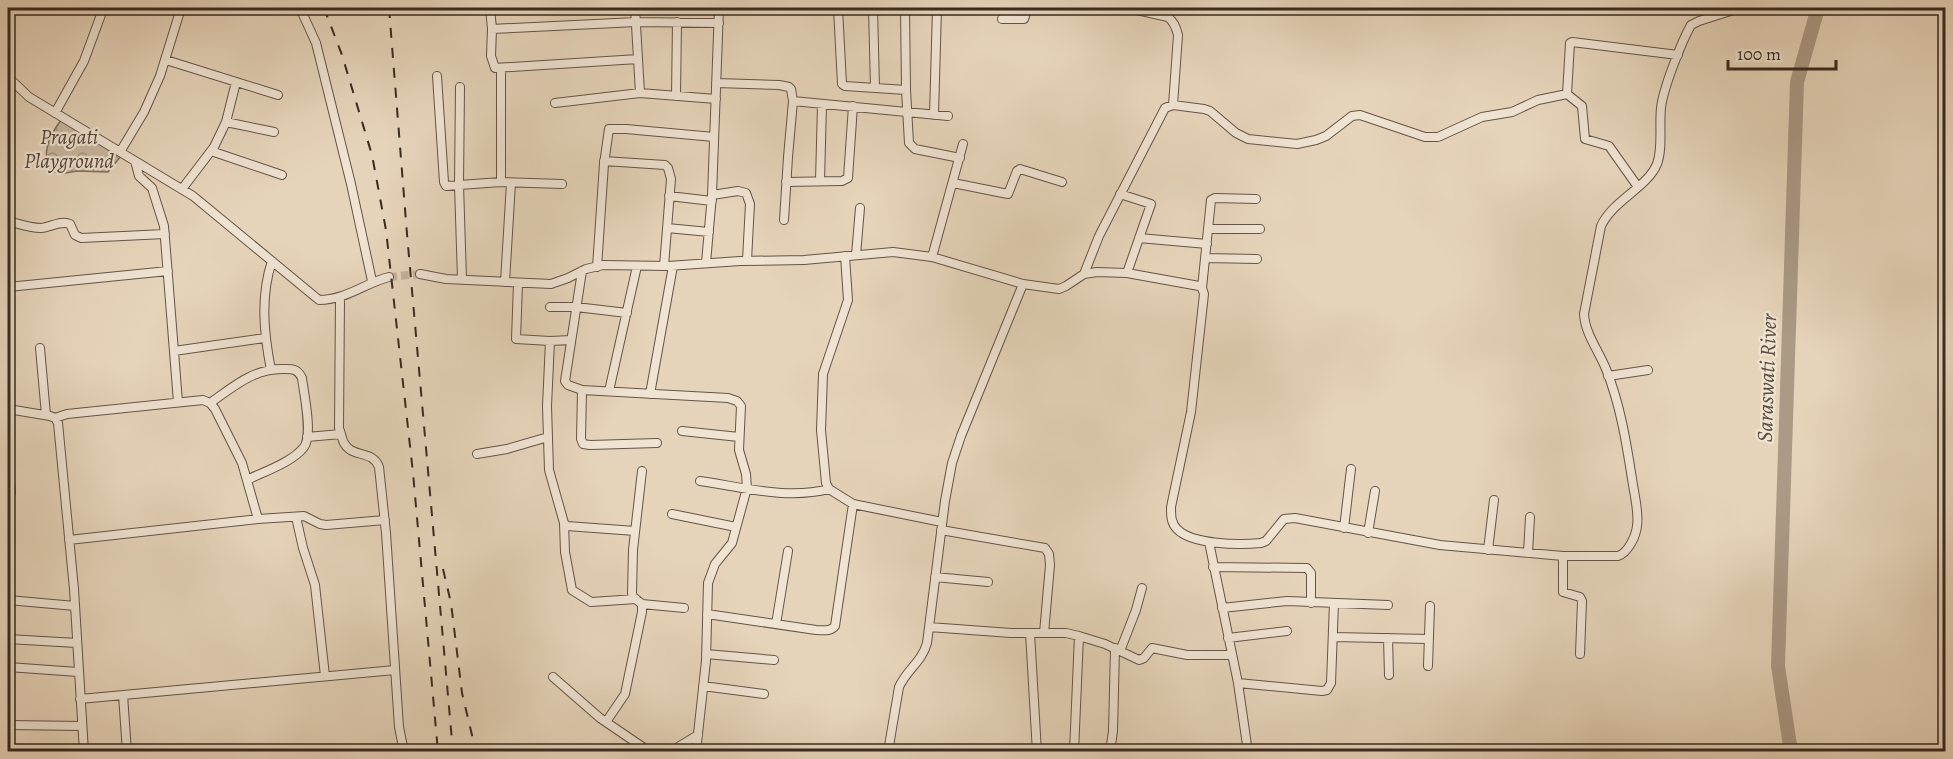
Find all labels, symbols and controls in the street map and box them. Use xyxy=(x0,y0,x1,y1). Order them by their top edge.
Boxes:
scale bar xyxy=(1728,33,1836,71)
text: 100 m xyxy=(1737,42,1781,66)
park label: Pragati Playground xyxy=(24,123,114,175)
water label: Saraswati River xyxy=(1750,312,1784,443)

